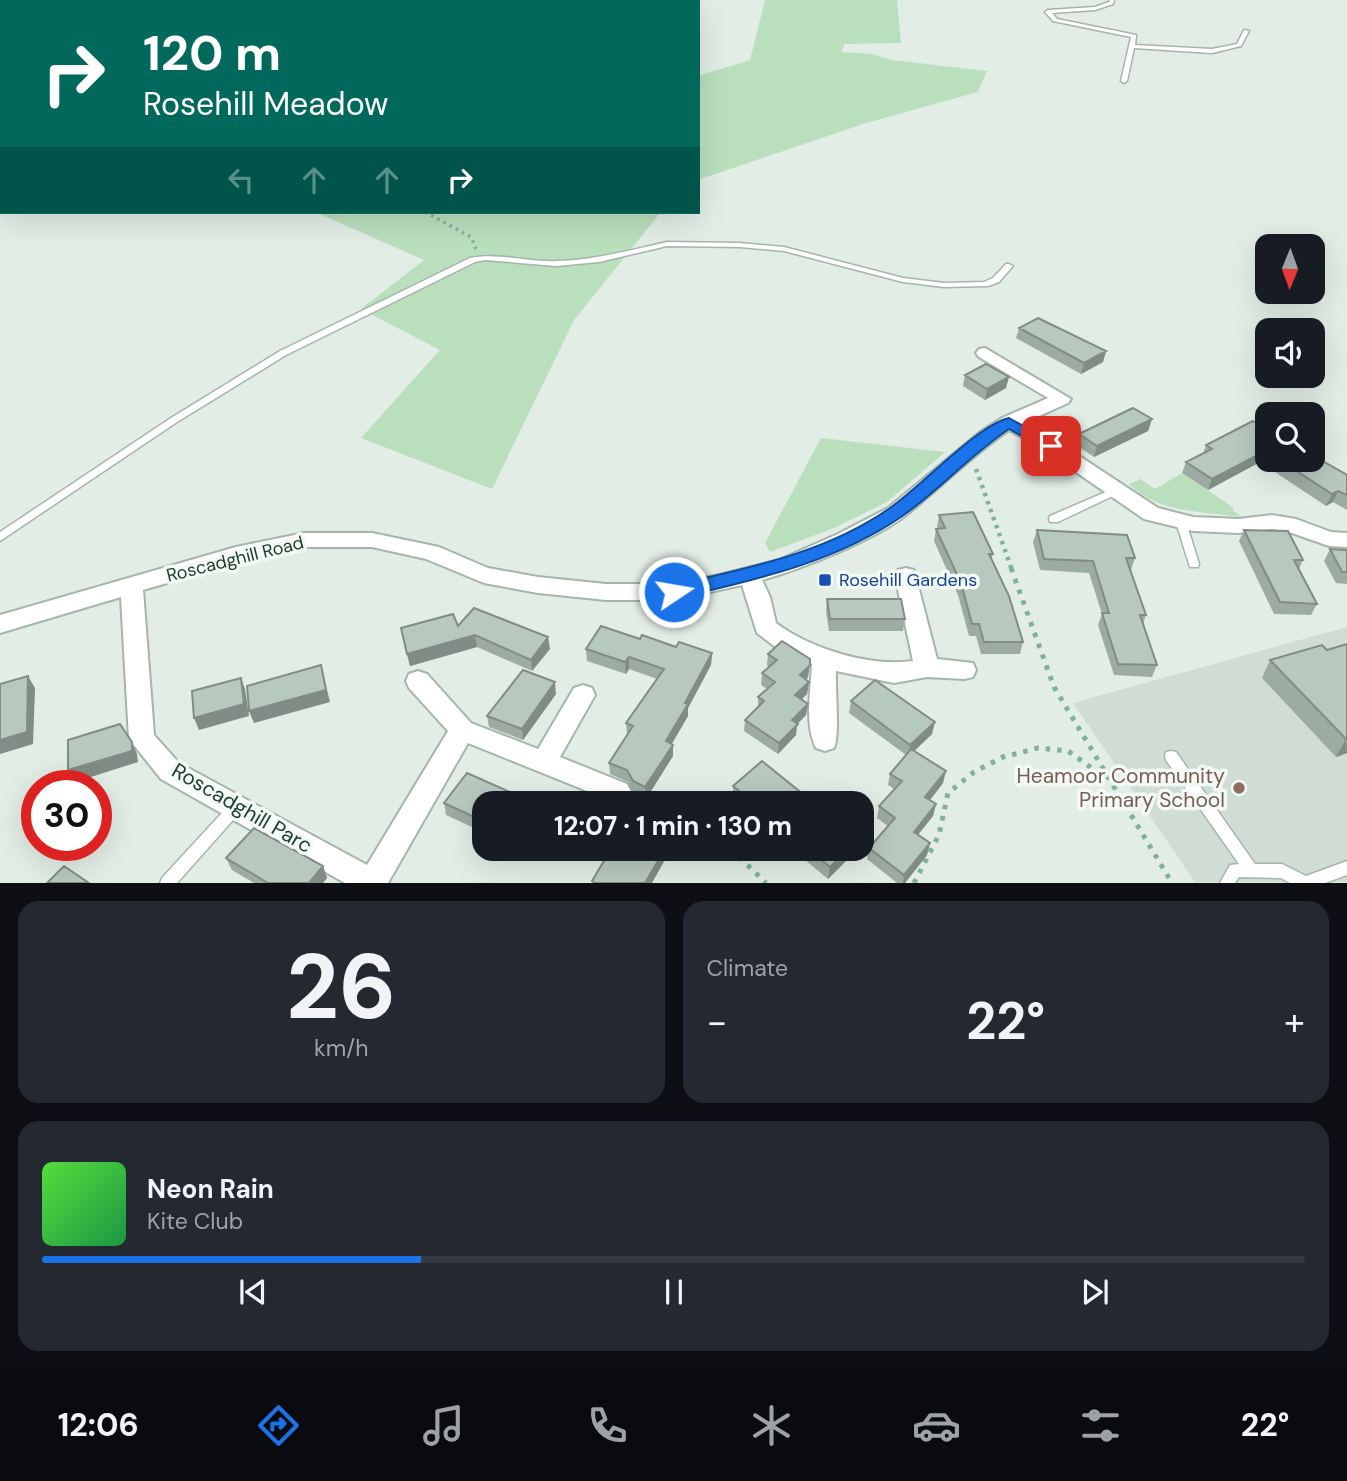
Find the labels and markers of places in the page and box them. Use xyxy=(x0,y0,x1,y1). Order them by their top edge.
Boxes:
pin xyxy=(1021,416,1081,476)
place label: Rosehill Gardens xyxy=(839,568,977,592)
marker: Rosehill Gardens xyxy=(817,572,833,588)
place label: Heamoor Community Primary School xyxy=(1016,762,1225,814)
marker: Heamoor Community Primary School xyxy=(1231,780,1247,796)

